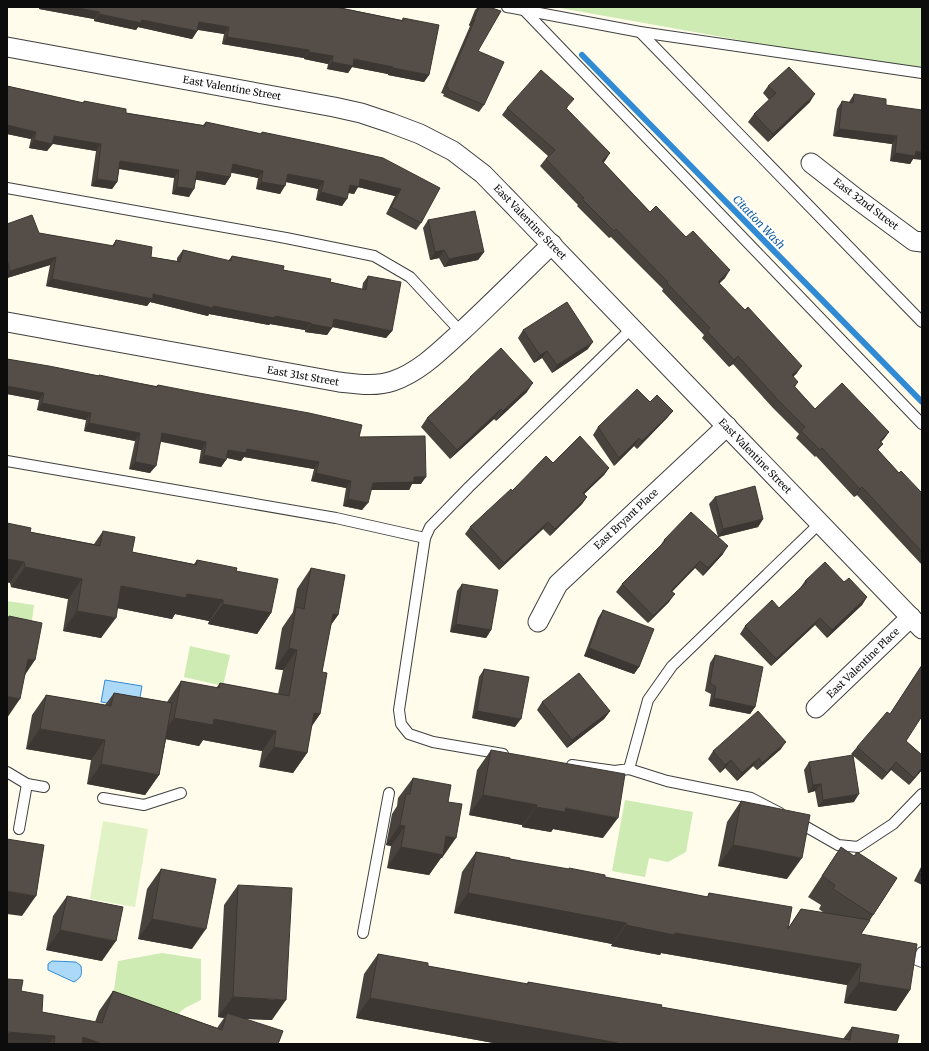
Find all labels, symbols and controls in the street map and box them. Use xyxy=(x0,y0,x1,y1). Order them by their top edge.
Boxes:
street label: East Valentine Street xyxy=(182,73,282,103)
street label: East 32nd Street xyxy=(831,175,901,233)
street label: East Valentine Street xyxy=(491,182,569,262)
water label: Citation Wash xyxy=(730,192,788,252)
street label: East 31st Street xyxy=(266,363,340,389)
street label: East Valentine Street xyxy=(716,416,794,496)
street label: East Bryant Place xyxy=(591,486,661,552)
street label: East Valentine Place xyxy=(824,625,902,701)

